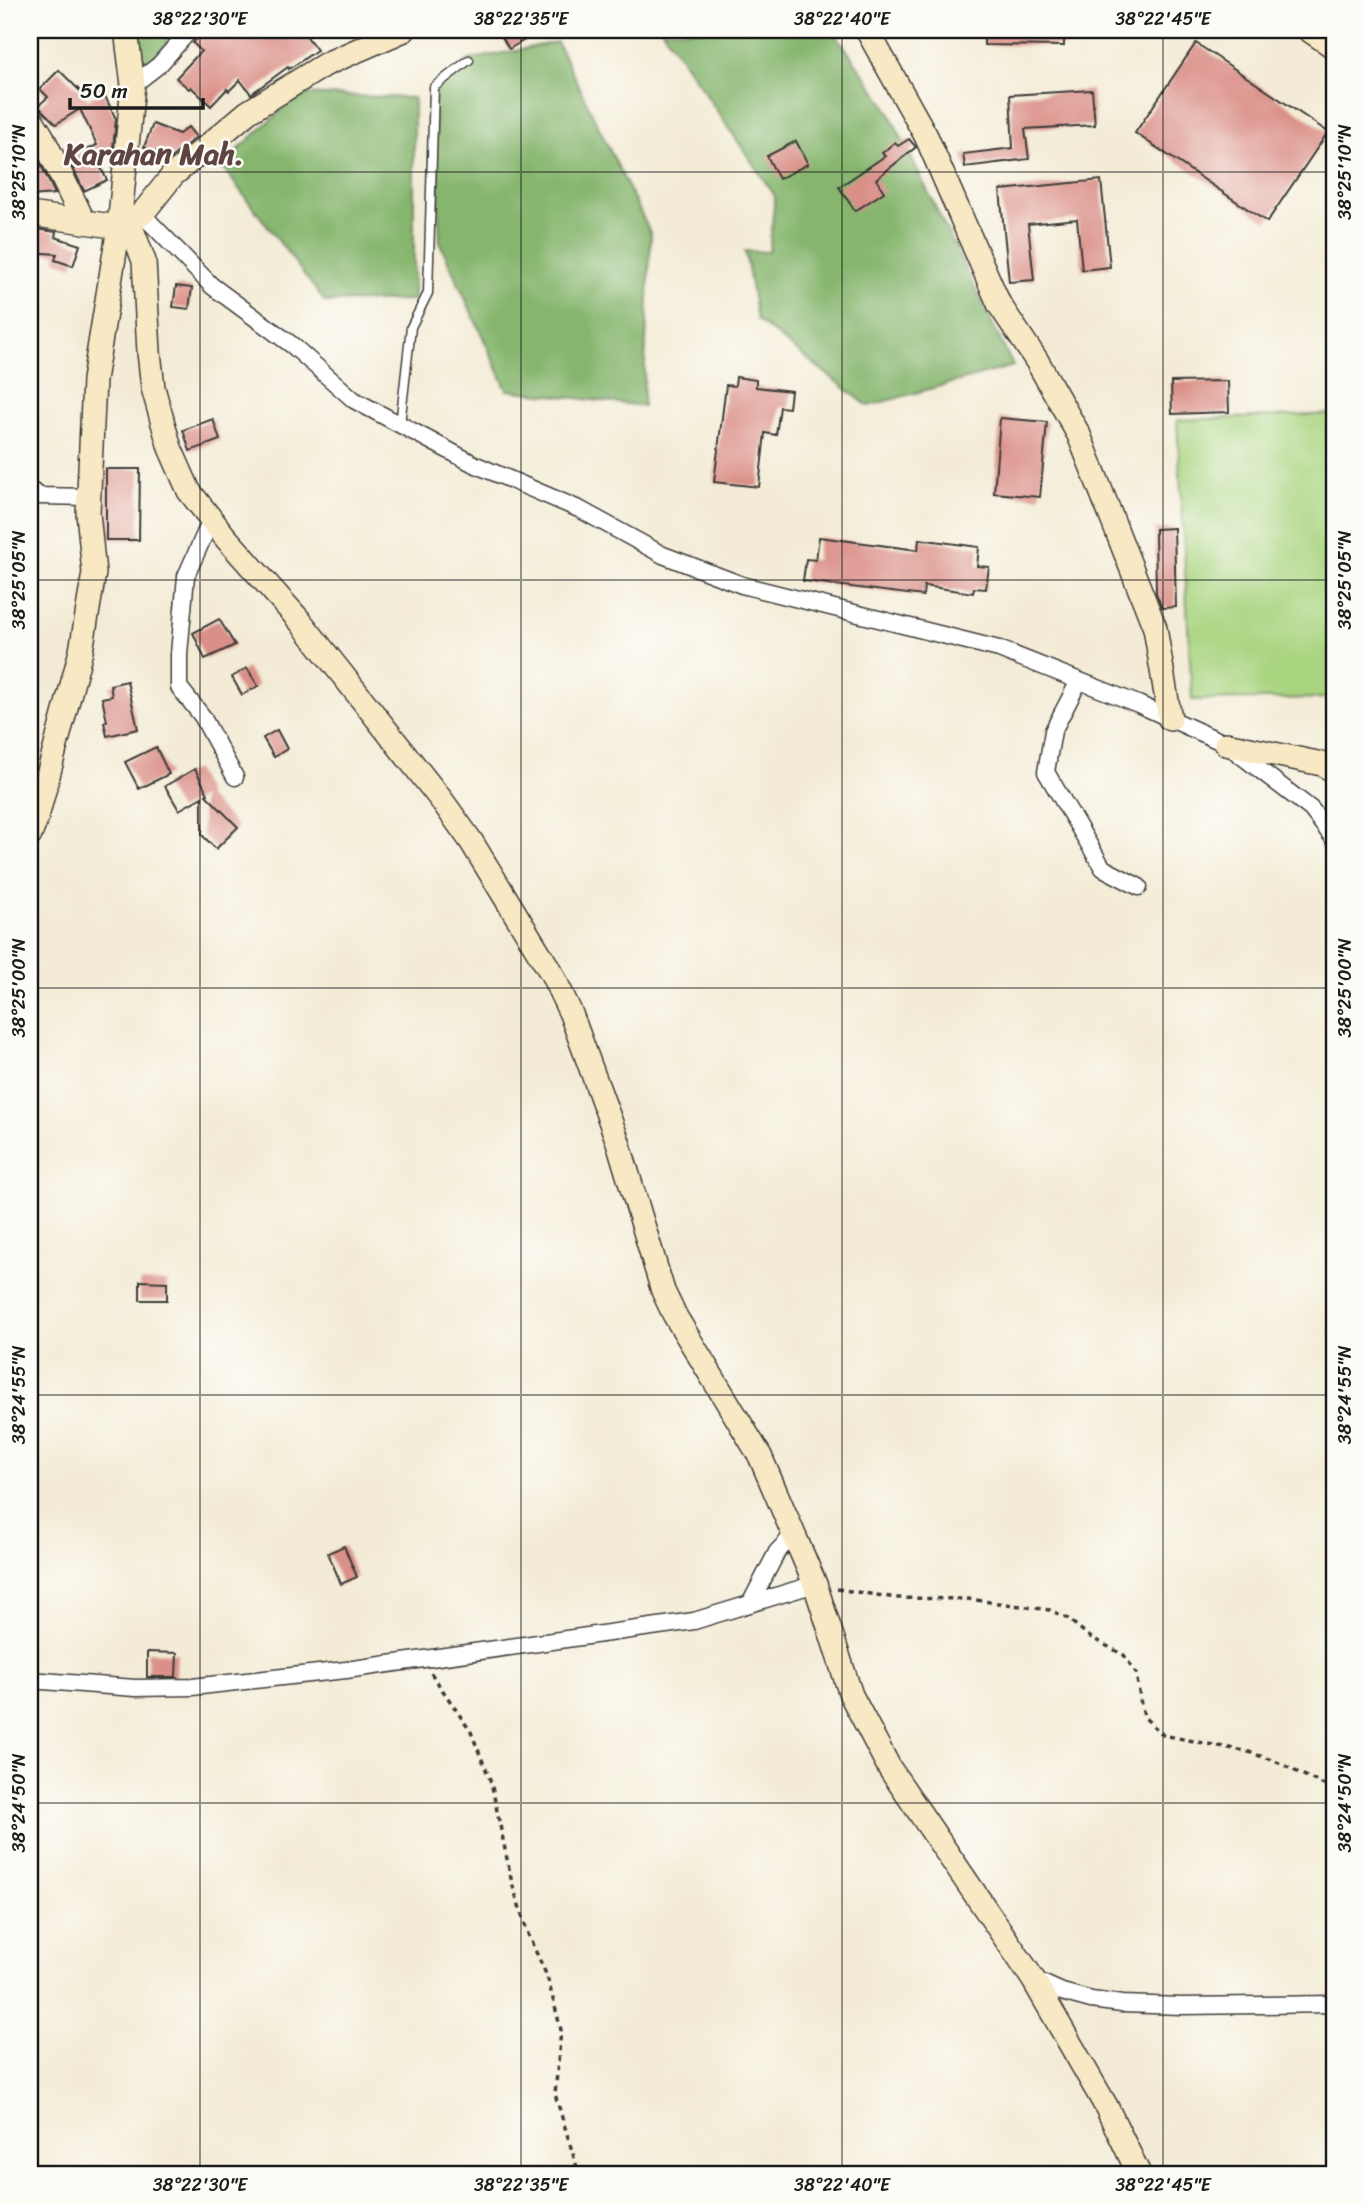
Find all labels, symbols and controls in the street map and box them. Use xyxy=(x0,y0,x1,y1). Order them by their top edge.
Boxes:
text: 38°22'30"E xyxy=(153,3,248,35)
text: 38°22'35"E xyxy=(474,3,569,35)
text: 38°22'40"E xyxy=(794,3,891,35)
text: 38°22'45"E xyxy=(1115,3,1212,35)
scale bar xyxy=(70,66,203,110)
text: 50 m xyxy=(80,72,128,110)
text: 38°25'10"N xyxy=(3,124,35,220)
text: 38°25'10"N xyxy=(1329,124,1361,220)
district label: Karahan Mah. xyxy=(63,127,244,181)
text: 38°25'05"N xyxy=(3,530,35,629)
text: 38°25'05"N xyxy=(1329,530,1361,629)
text: 38°25'00"N xyxy=(3,938,35,1038)
text: 38°25'00"N xyxy=(1329,938,1361,1038)
text: 38°24'55"N xyxy=(3,1345,35,1444)
text: 38°24'55"N xyxy=(1329,1345,1361,1444)
text: 38°24'50"N xyxy=(3,1753,35,1853)
text: 38°24'50"N xyxy=(1329,1753,1361,1853)
text: 38°22'30"E xyxy=(153,2169,248,2201)
text: 38°22'35"E xyxy=(474,2169,569,2201)
text: 38°22'40"E xyxy=(794,2169,891,2201)
text: 38°22'45"E xyxy=(1115,2169,1212,2201)

